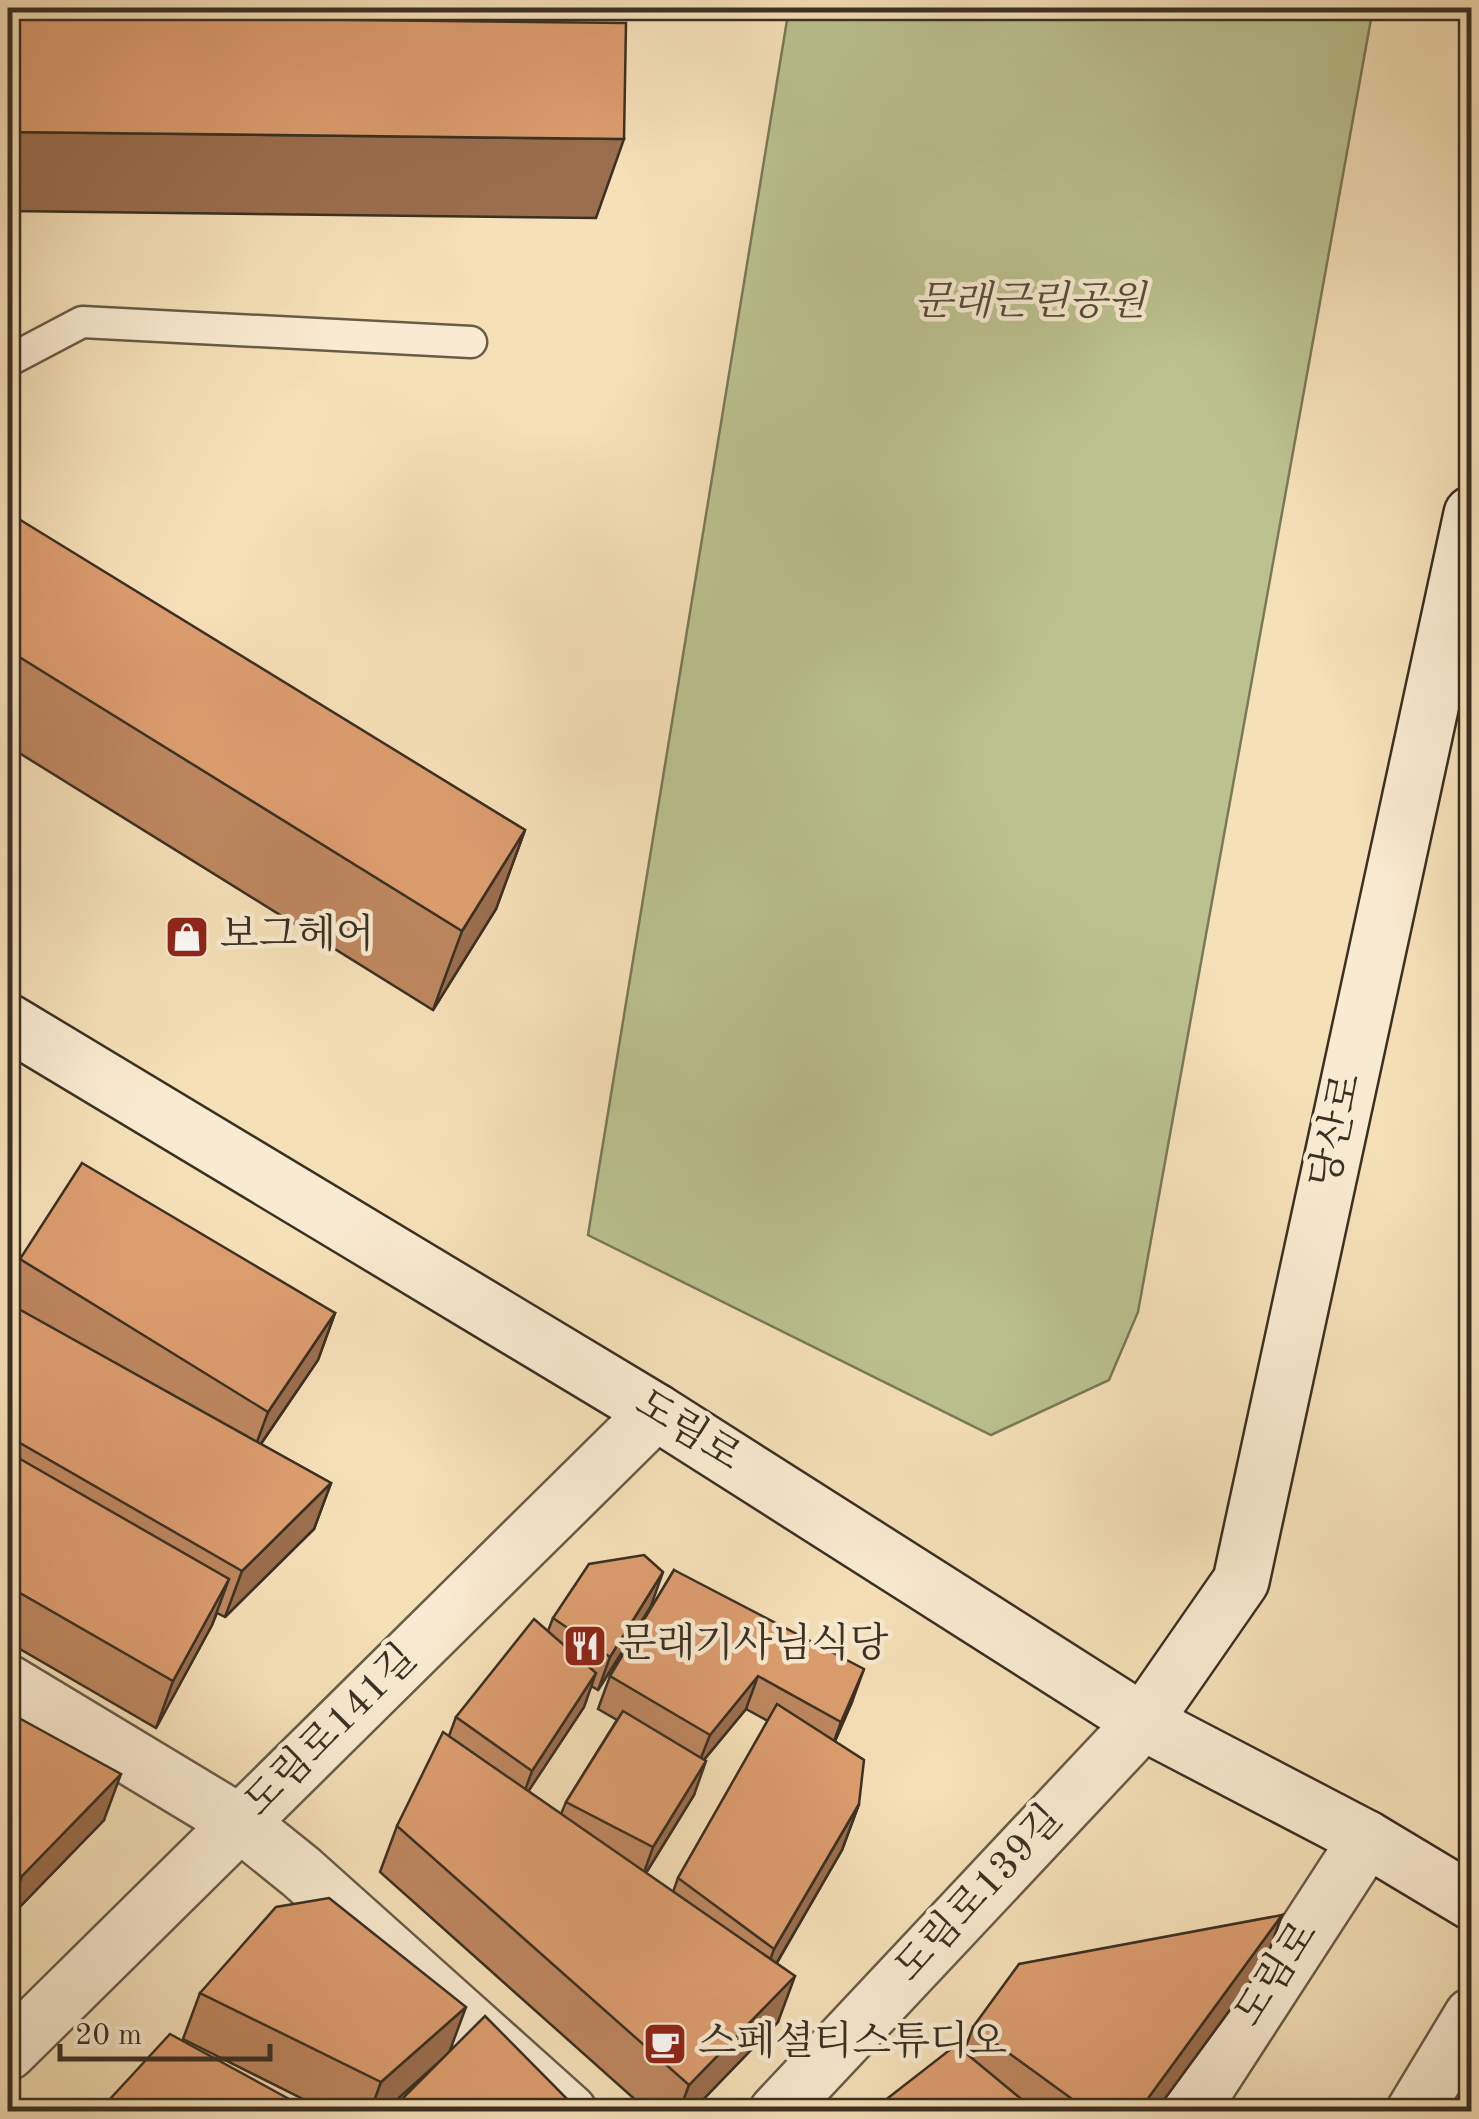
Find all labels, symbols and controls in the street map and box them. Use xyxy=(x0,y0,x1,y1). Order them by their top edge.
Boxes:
park label: 문래근린공원 xyxy=(914,279,1148,324)
place label: 보그헤어 xyxy=(220,912,375,957)
shop icon: 보그헤어 xyxy=(164,914,210,960)
street label: 당산로 xyxy=(1301,1069,1370,1192)
street label: 도림로 xyxy=(627,1380,749,1480)
place label: 문래기사님식당 xyxy=(618,1621,889,1666)
restaurant icon: 문래기사님식당 xyxy=(562,1623,608,1669)
street label: 도림로141길 xyxy=(235,1635,425,1825)
street label: 도림로139길 xyxy=(885,1796,1071,1991)
street label: 도림로 xyxy=(1225,1913,1326,2035)
scale bar xyxy=(60,1999,270,2061)
place label: 스페셜티스튜디오 xyxy=(698,2019,1007,2064)
text: 20 m xyxy=(75,2021,142,2051)
cafe icon: 스페셜티스튜디오 xyxy=(642,2021,688,2067)

